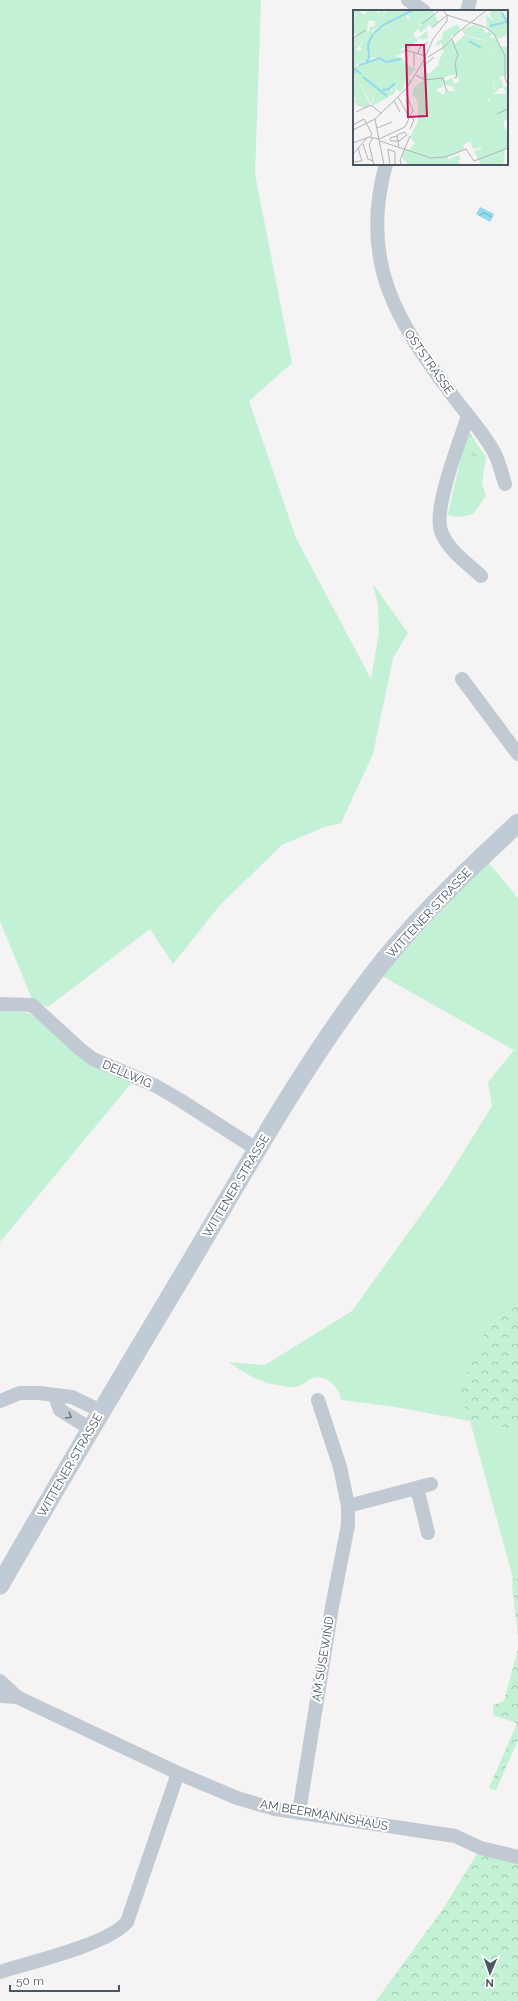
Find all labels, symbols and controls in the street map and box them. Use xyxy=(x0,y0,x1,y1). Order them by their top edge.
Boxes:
inset map xyxy=(353,10,508,165)
street label: OSTSTRASSE xyxy=(402,327,456,397)
street label: WITTENER STRASSE xyxy=(384,865,474,961)
street label: DELLWIG xyxy=(100,1057,154,1091)
street label: WITTENER STRASSE xyxy=(200,1132,272,1240)
street label: WITTENER STRASSE xyxy=(35,1411,105,1519)
one-way arrow xyxy=(65,1411,72,1418)
street label: AM SUSEWIND xyxy=(309,1615,337,1703)
street label: AM BEERMANNSHAUS xyxy=(259,1797,389,1833)
north arrow xyxy=(470,1953,510,1993)
scale bar xyxy=(10,1967,119,1993)
text: 50 m xyxy=(16,1974,44,1988)
text: N xyxy=(485,1976,494,1989)

